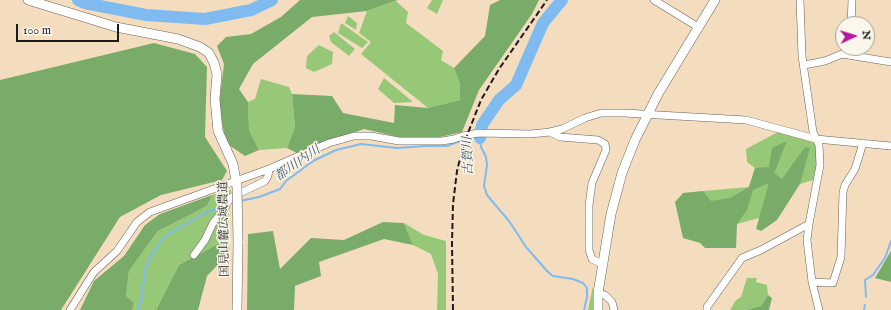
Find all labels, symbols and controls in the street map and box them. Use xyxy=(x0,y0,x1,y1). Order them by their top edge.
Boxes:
scale bar xyxy=(18,16,121,42)
north arrow xyxy=(835,16,875,56)
text: 100 m xyxy=(23,23,51,38)
text: N xyxy=(859,30,873,40)
water label: 古賀川 xyxy=(461,136,477,176)
water label: 都川内川 xyxy=(272,143,324,185)
street label: 国見山麓広域農道 xyxy=(217,181,233,277)

